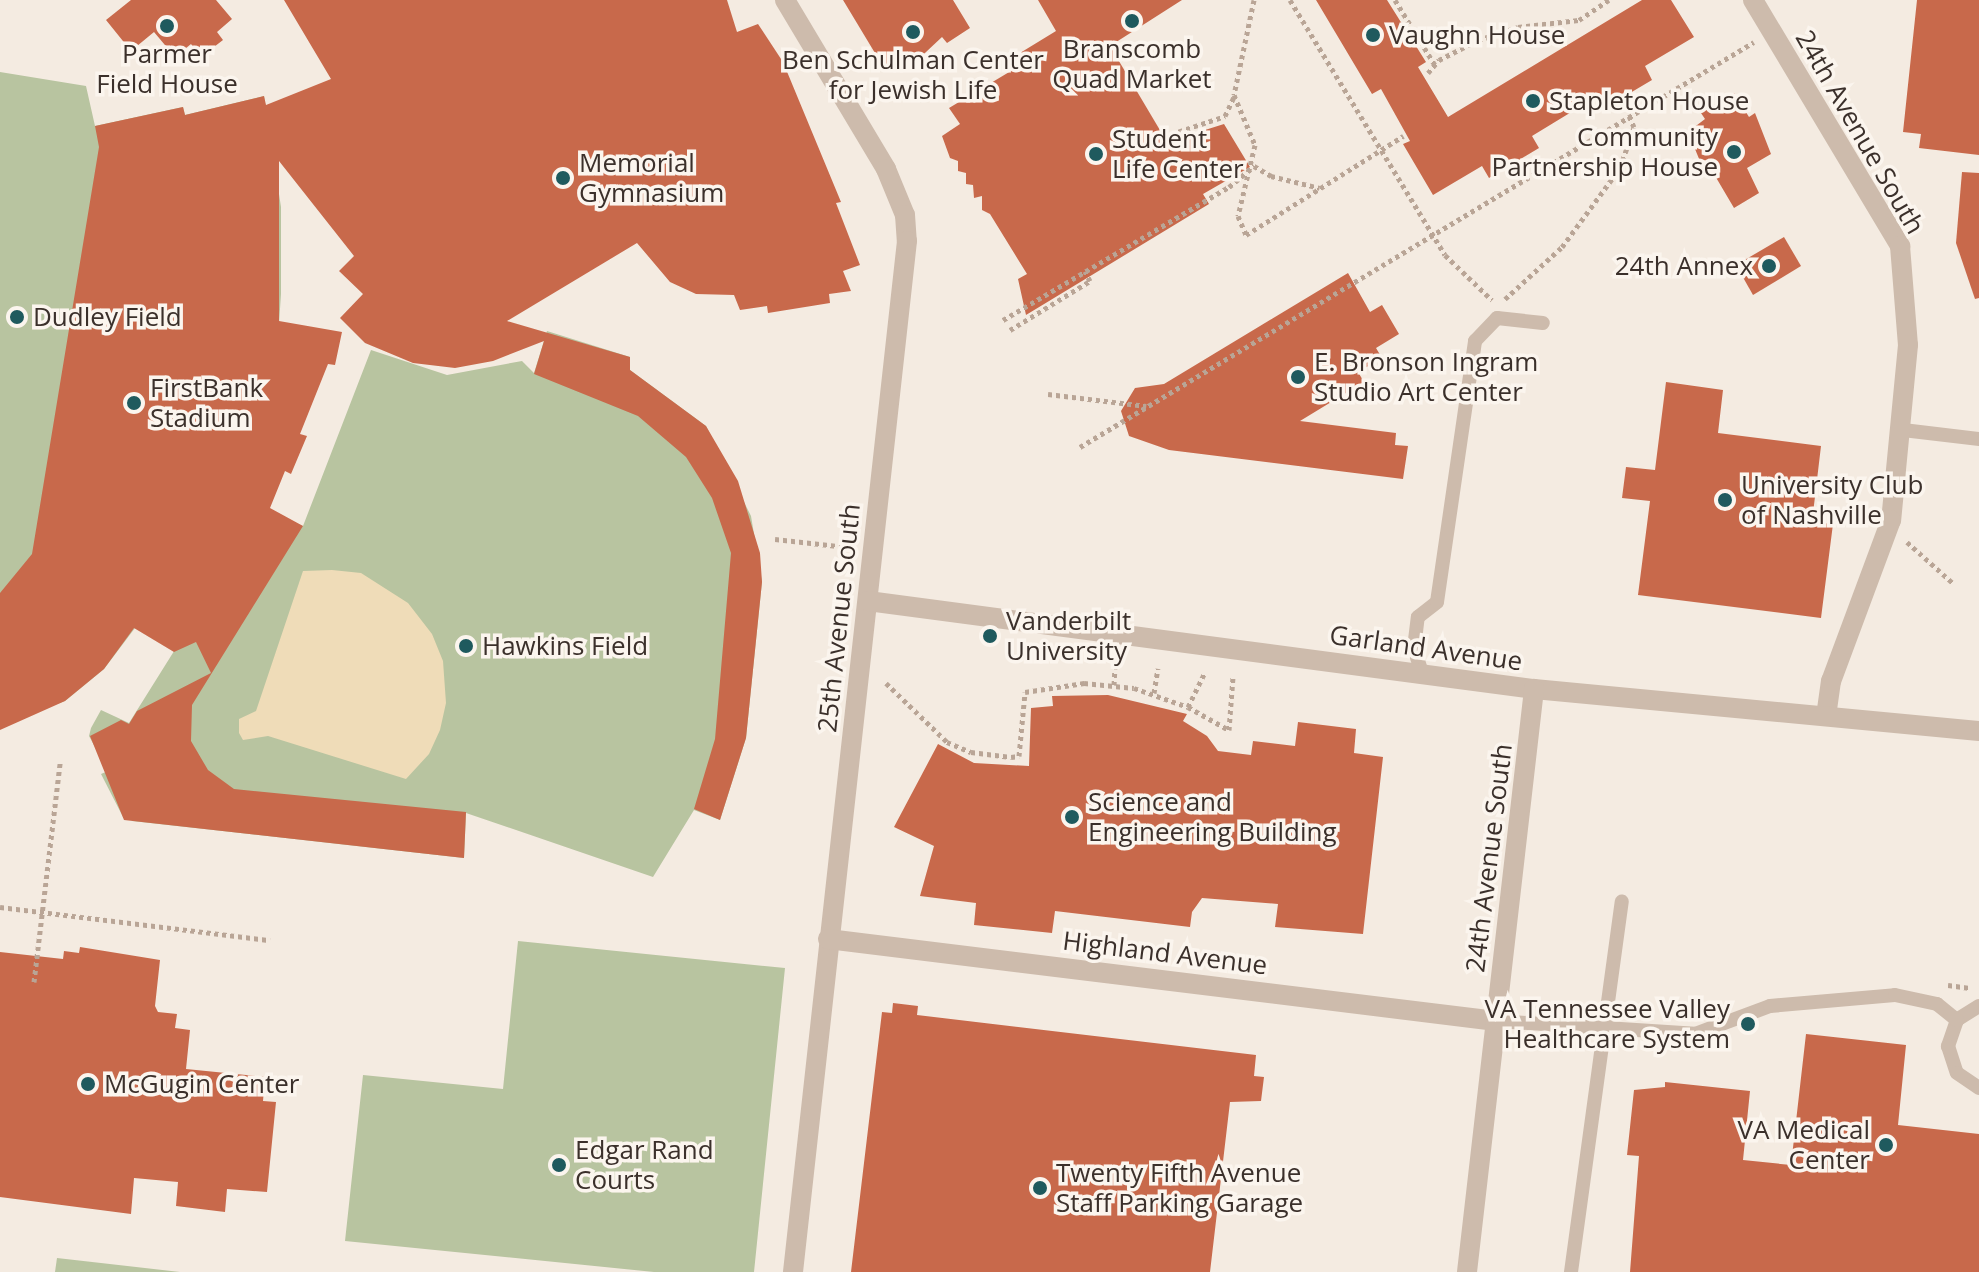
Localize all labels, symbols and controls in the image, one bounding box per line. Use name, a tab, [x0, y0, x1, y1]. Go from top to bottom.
marker: Branscomb Quad Market	[1123, 12, 1141, 30]
marker: Parmer Field House	[158, 17, 176, 35]
place label: Vaughn House	[1389, 19, 1565, 51]
marker: Ben Schulman Center for Jewish Life	[904, 23, 922, 41]
street label: 24th Avenue South	[1789, 25, 1931, 239]
marker: Vaughn House	[1364, 26, 1382, 44]
place label: Branscomb Quad Market	[1052, 33, 1212, 94]
place label: Parmer Field House	[96, 38, 238, 100]
place label: Ben Schulman Center for Jewish Life	[782, 44, 1044, 106]
place label: Stapleton House	[1549, 85, 1749, 117]
marker: Stapleton House	[1524, 92, 1542, 110]
place label: Community Partnership House	[1492, 121, 1718, 182]
place label: Student Life Center	[1112, 123, 1244, 184]
marker: Community Partnership House	[1725, 143, 1743, 161]
marker: Student Life Center	[1087, 145, 1105, 163]
place label: Memorial Gymnasium	[579, 147, 724, 208]
marker: Memorial Gymnasium	[554, 169, 572, 187]
place label: 24th Annex	[1615, 250, 1753, 282]
marker: 24th Annex	[1760, 257, 1778, 275]
place label: Dudley Field	[33, 301, 182, 333]
marker: Dudley Field	[8, 308, 26, 326]
place label: E. Bronson Ingram Studio Art Center	[1314, 346, 1538, 408]
marker: E. Bronson Ingram Studio Art Center	[1289, 368, 1307, 386]
place label: FirstBank Stadium	[150, 372, 263, 434]
marker: FirstBank Stadium	[125, 394, 143, 412]
place label: University Club of Nashville	[1741, 469, 1923, 530]
marker: University Club of Nashville	[1716, 491, 1734, 509]
street label: 25th Avenue South	[811, 502, 867, 734]
place label: Vanderbilt University	[1006, 605, 1131, 666]
street label: Garland Avenue	[1328, 619, 1524, 677]
marker: Vanderbilt University	[981, 627, 999, 645]
place label: Hawkins Field	[482, 630, 648, 662]
marker: Hawkins Field	[457, 637, 475, 655]
street label: 24th Avenue South	[1459, 742, 1519, 974]
place label: Science and Engineering Building	[1088, 786, 1337, 848]
marker: Science and Engineering Building	[1063, 808, 1081, 826]
street label: Highland Avenue	[1061, 925, 1269, 981]
place label: VA Tennessee Valley Healthcare System	[1484, 993, 1730, 1054]
marker: VA Tennessee Valley Healthcare System	[1737, 1013, 1759, 1035]
place label: McGugin Center	[104, 1068, 299, 1100]
marker: McGugin Center	[79, 1075, 97, 1093]
place label: VA Medical Center	[1737, 1114, 1870, 1176]
place label: Edgar Rand Courts	[575, 1134, 714, 1196]
marker: VA Medical Center	[1877, 1136, 1895, 1154]
marker: Edgar Rand Courts	[550, 1156, 568, 1174]
place label: Twenty Fifth Avenue Staff Parking Garage	[1056, 1157, 1303, 1218]
marker: Twenty Fifth Avenue Staff Parking Garage	[1031, 1179, 1049, 1197]

